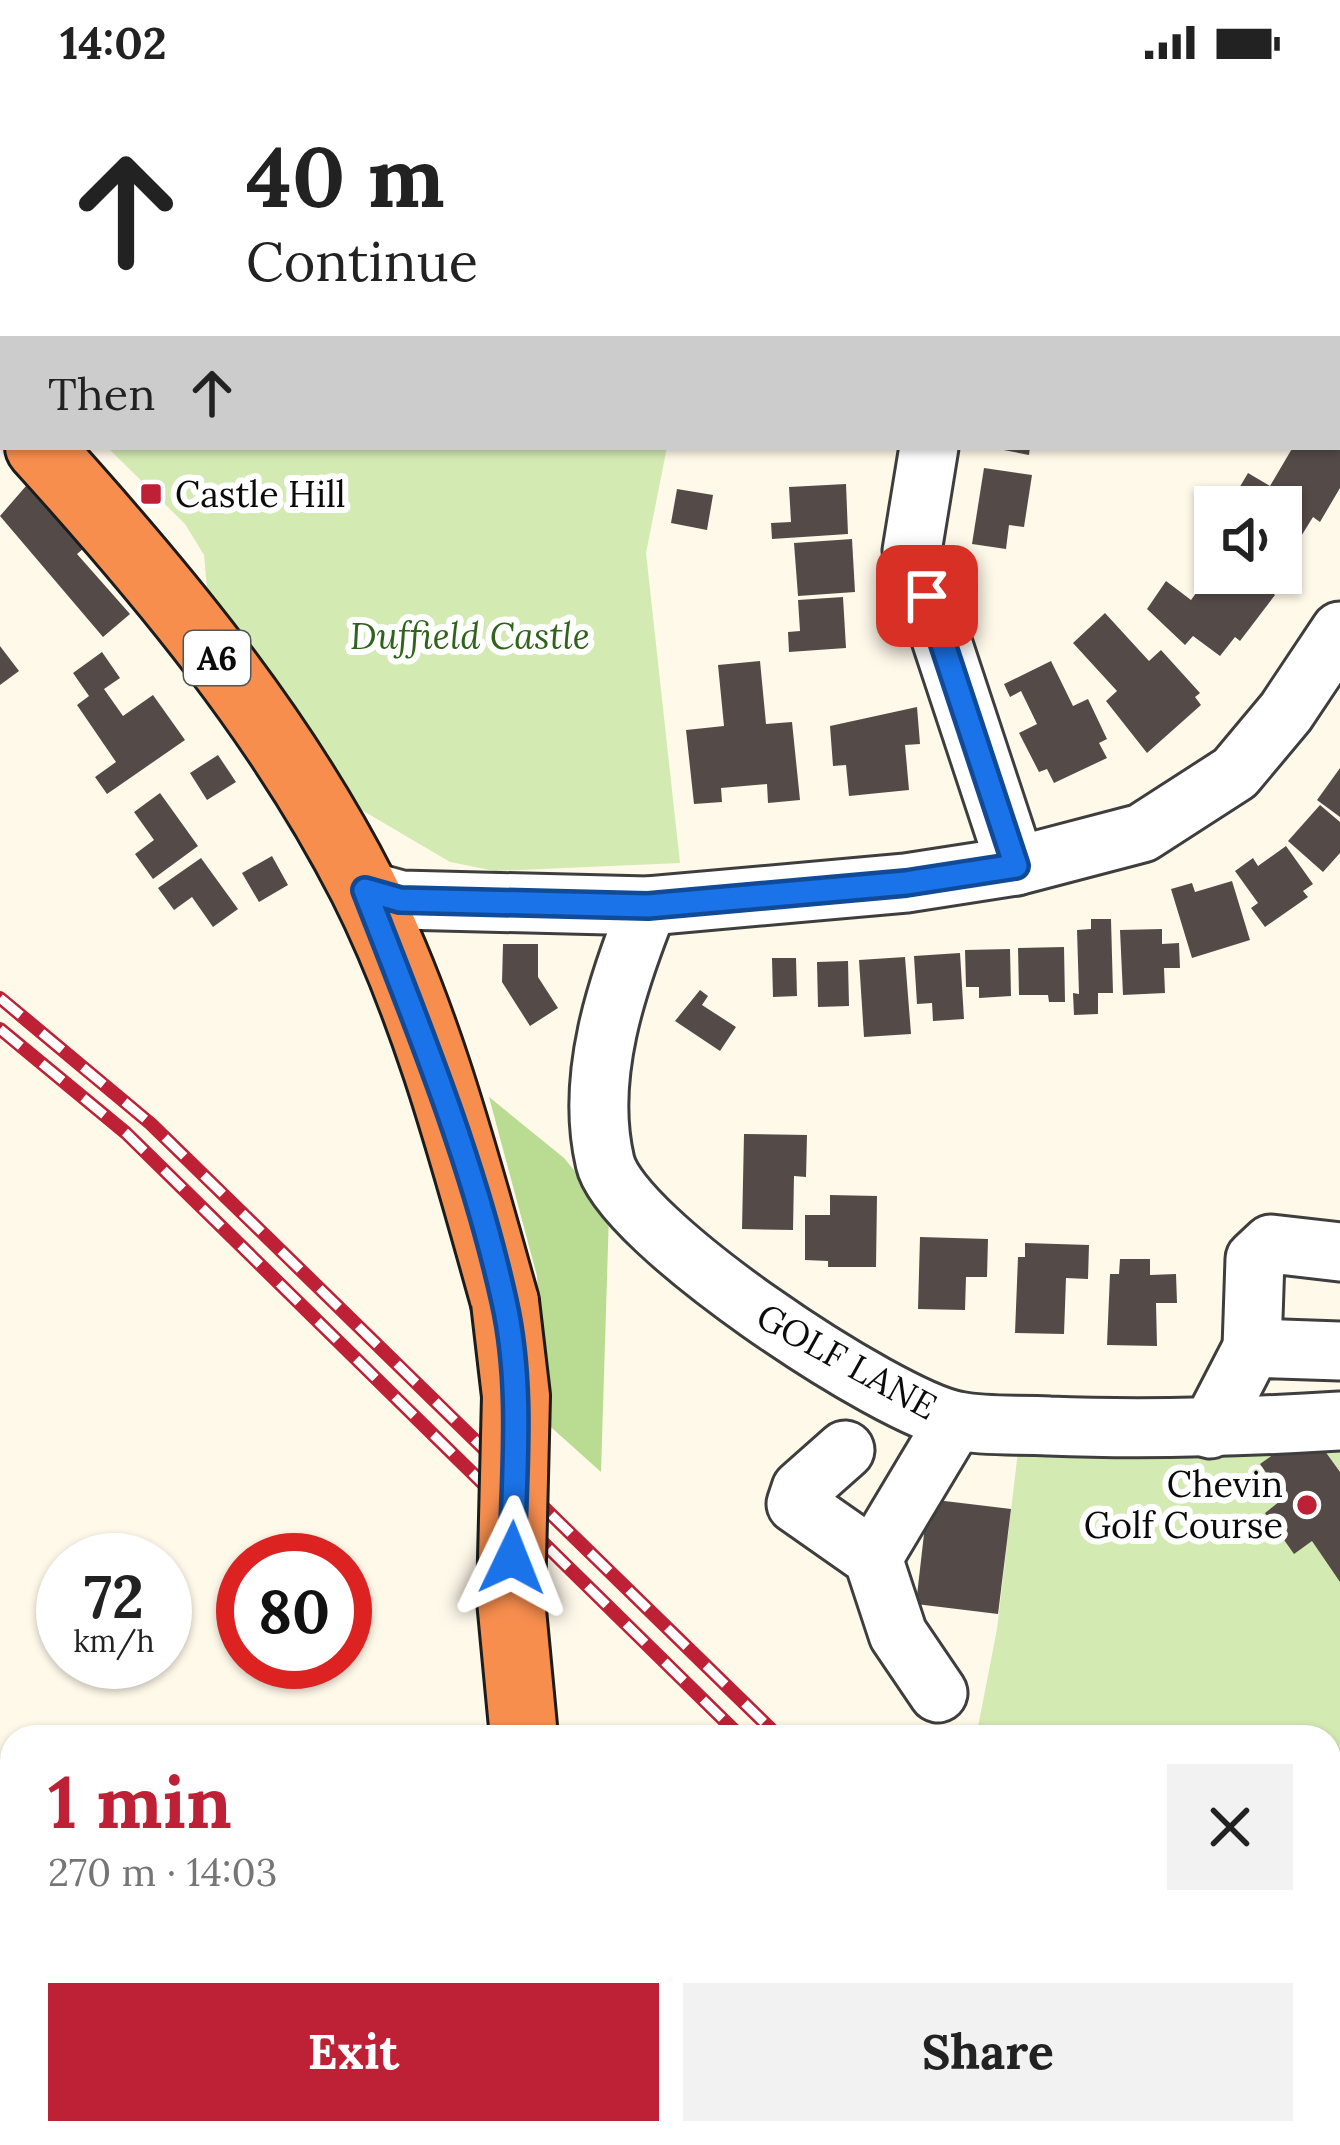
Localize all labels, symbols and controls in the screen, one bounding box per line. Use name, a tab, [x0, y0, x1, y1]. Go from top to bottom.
text: 14:02	[60, 14, 167, 71]
text: 40 m	[246, 122, 445, 230]
icon: ahead	[48, 132, 204, 288]
text: Continue	[246, 227, 478, 296]
icon: ahead	[179, 360, 245, 426]
text: Then	[48, 365, 155, 422]
place label: Castle Hill	[175, 471, 346, 517]
marker: Castle Hill	[138, 481, 164, 507]
map controls	[1194, 486, 1302, 594]
button: sound	[1194, 486, 1302, 594]
pin	[876, 545, 978, 647]
icon: arrive	[894, 563, 960, 629]
park label: Duffield Castle	[350, 613, 590, 659]
road number: A6	[184, 631, 250, 685]
street label: GOLF LANE	[749, 1293, 945, 1429]
place label: Chevin Golf Course	[1084, 1461, 1283, 1548]
marker: Chevin Golf Course	[1294, 1492, 1320, 1518]
position arrow	[449, 1495, 575, 1621]
speed limit sign: 80	[216, 1533, 372, 1689]
text: 72	[84, 1558, 144, 1634]
text: km/h	[73, 1622, 155, 1660]
text: 1 min	[48, 1756, 232, 1848]
button: close	[1167, 1764, 1293, 1890]
text: 270 m · 14:03	[48, 1847, 278, 1897]
button: Exit	[48, 1983, 659, 2121]
button: Share	[683, 1983, 1293, 2121]

